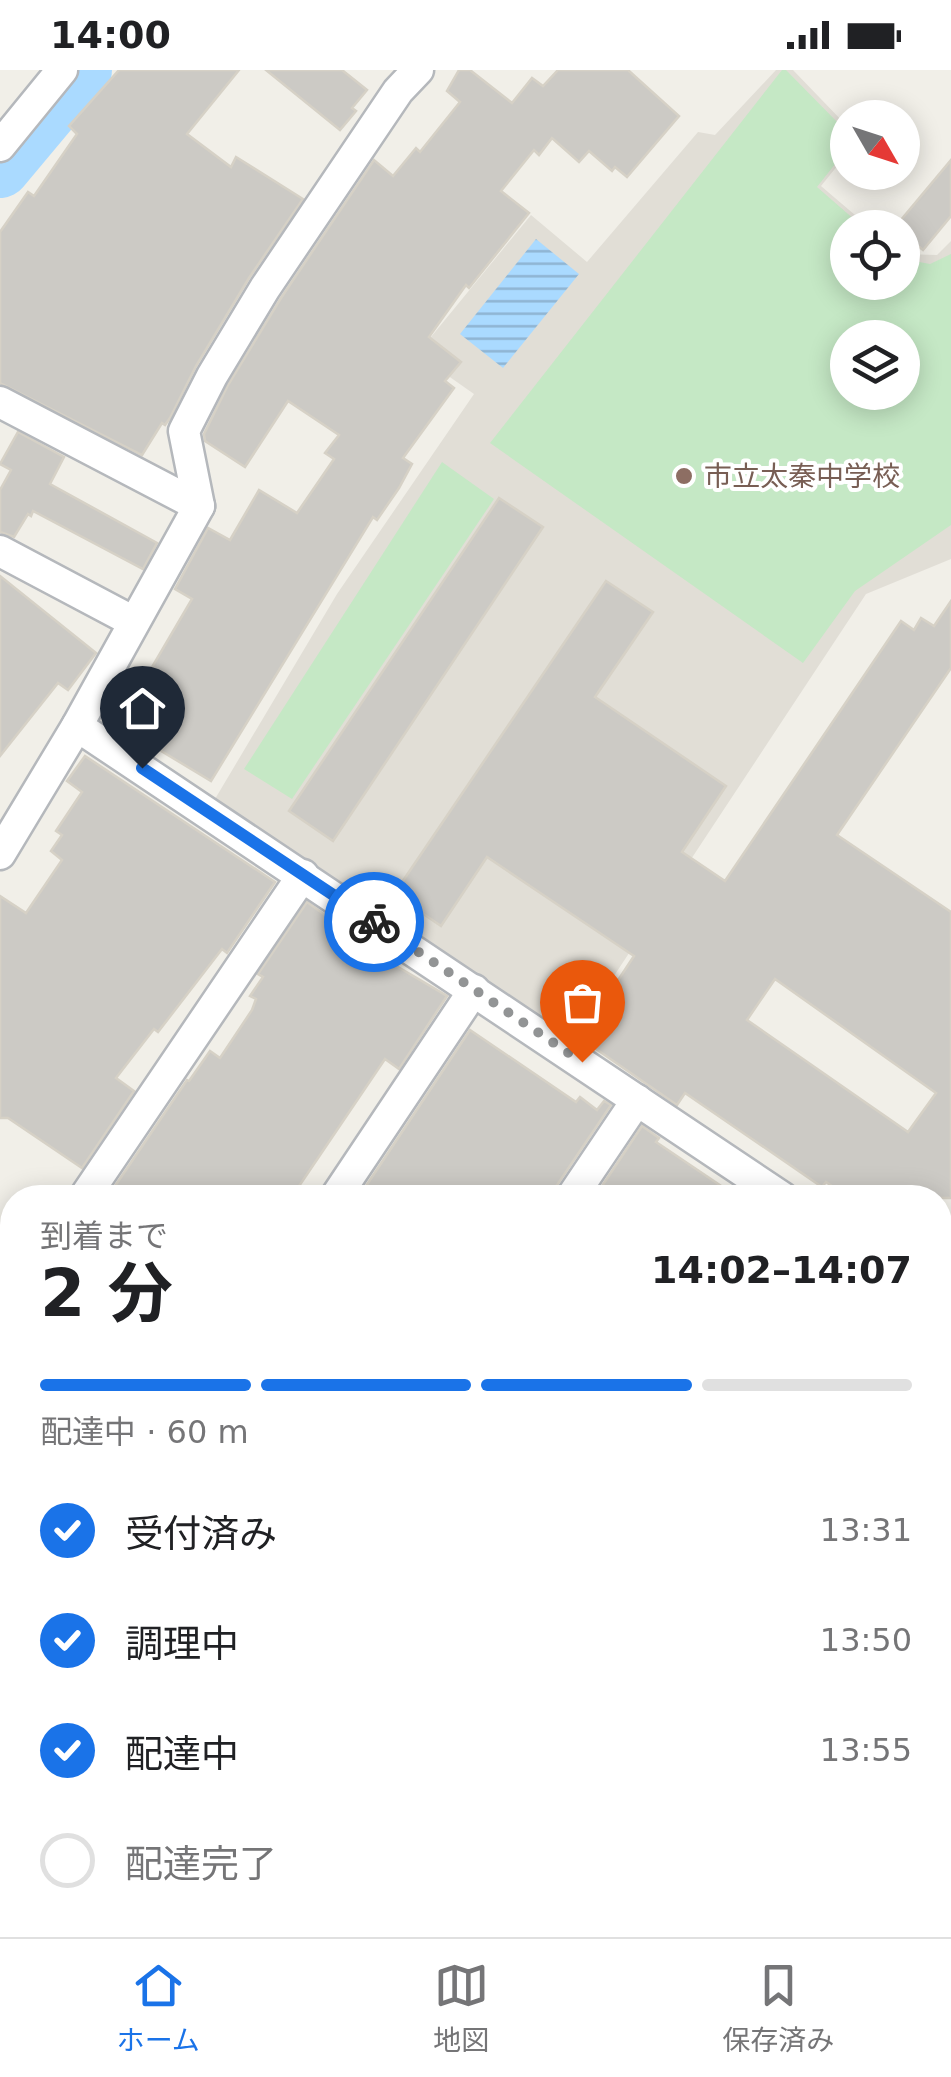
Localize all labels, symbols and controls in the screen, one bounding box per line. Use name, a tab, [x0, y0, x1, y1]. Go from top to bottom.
text: 14:00	[50, 13, 171, 57]
north arrow	[830, 100, 920, 190]
map controls	[830, 100, 920, 410]
button: locate	[830, 210, 920, 300]
button: layers	[830, 320, 920, 410]
place label: 市立太秦中学校	[704, 460, 900, 493]
marker: 市立太秦中学校	[673, 465, 695, 487]
pin	[100, 666, 185, 769]
icon: home	[115, 681, 170, 736]
courier	[324, 872, 424, 972]
icon: bike	[347, 895, 402, 950]
pin	[540, 960, 625, 1063]
icon: bag	[555, 975, 610, 1030]
text: 到着まで	[40, 1217, 168, 1255]
text: 14:02–14:07	[651, 1248, 912, 1292]
text: 2 分	[40, 1256, 173, 1331]
text: 配達中 · 60 m	[40, 1413, 249, 1451]
icon: check	[40, 1503, 95, 1558]
text: 13:31	[820, 1511, 912, 1549]
text: 受付済み	[125, 1512, 277, 1556]
icon: check	[40, 1613, 95, 1668]
text: 13:50	[820, 1621, 912, 1659]
text: 調理中	[125, 1622, 239, 1666]
icon: check	[40, 1723, 95, 1778]
text: 13:55	[820, 1731, 912, 1769]
text: 配達中	[125, 1732, 239, 1776]
text: 配達完了	[125, 1842, 277, 1886]
tab: ホーム	[117, 1958, 200, 2058]
tab: 地図	[433, 1958, 489, 2058]
tab: 保存済み	[722, 1958, 834, 2058]

